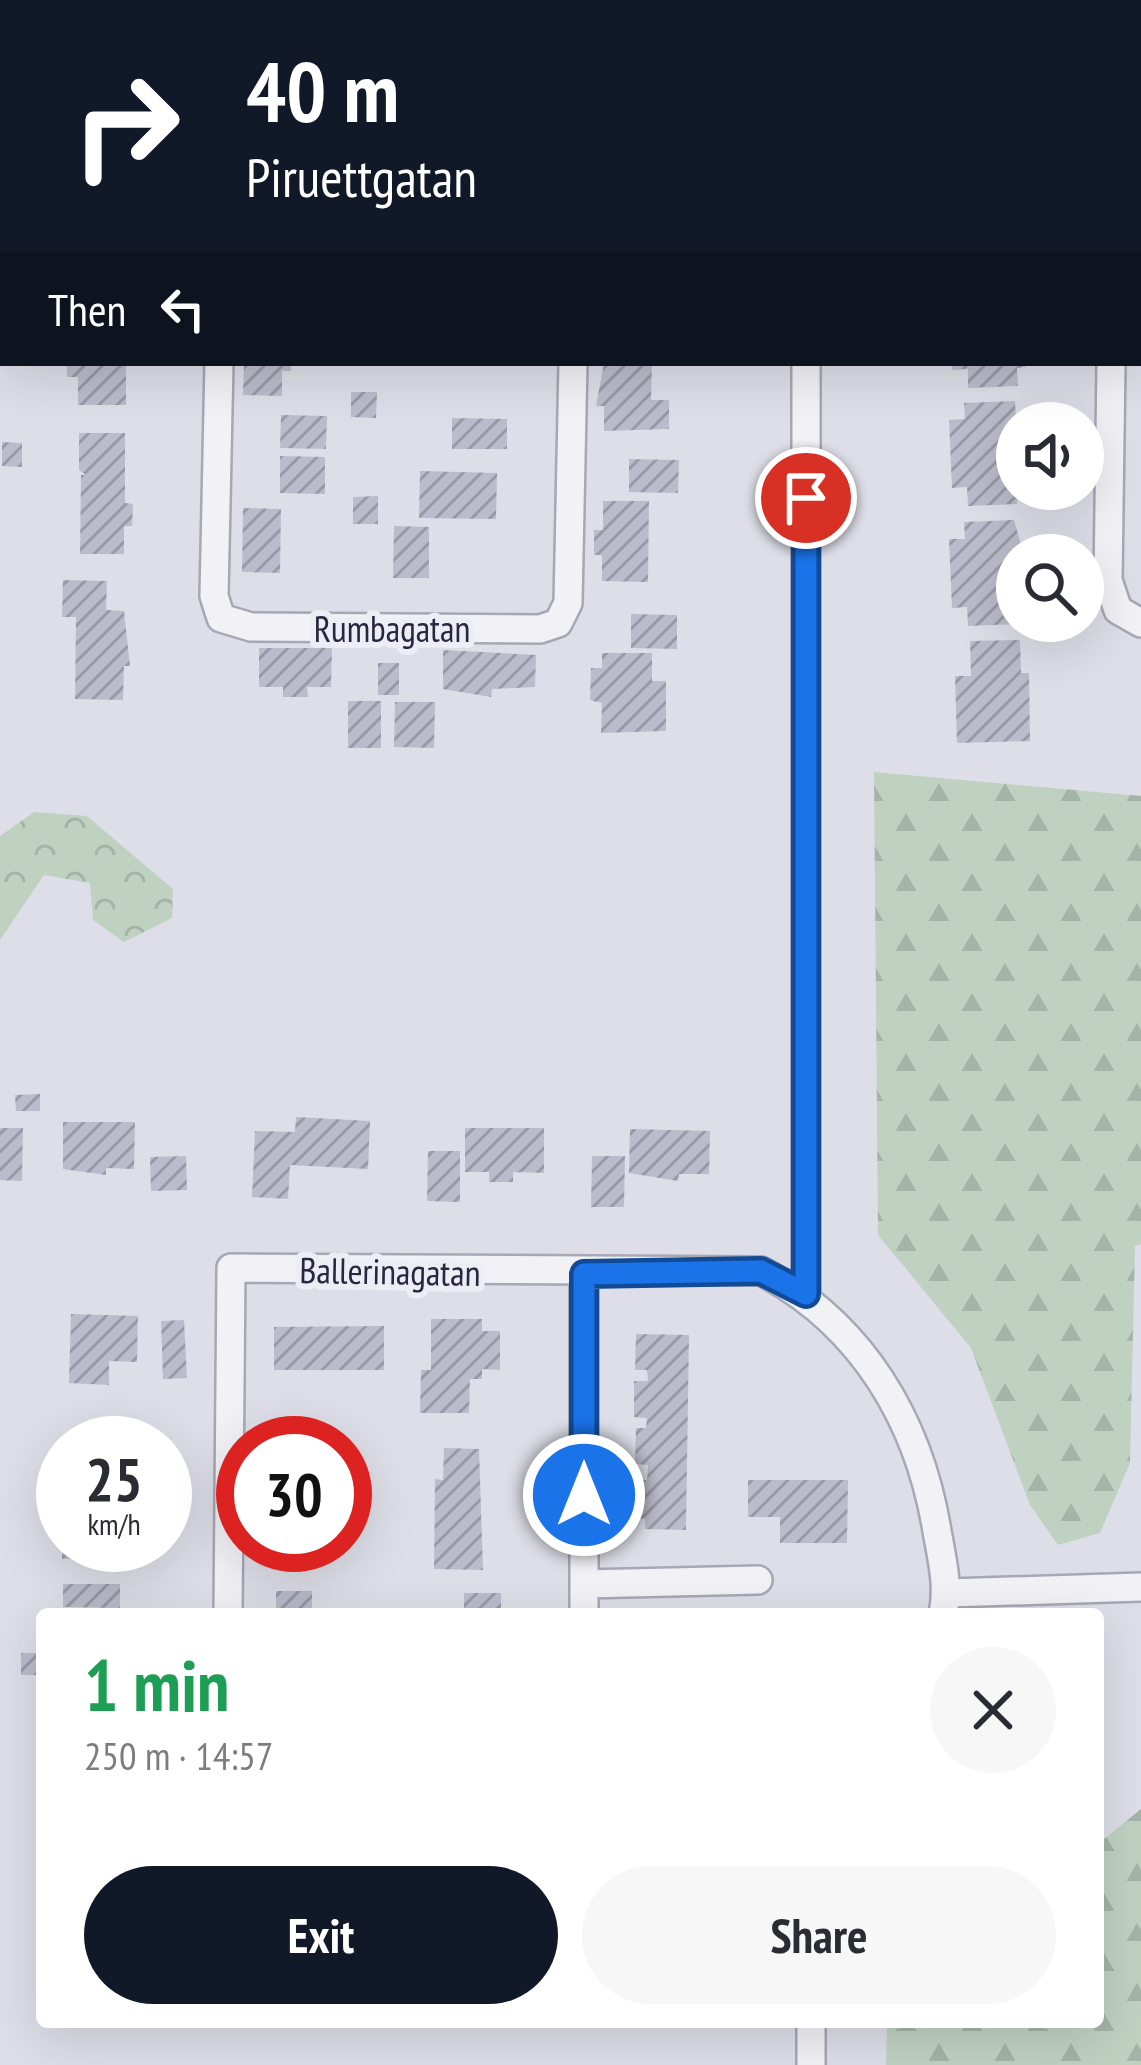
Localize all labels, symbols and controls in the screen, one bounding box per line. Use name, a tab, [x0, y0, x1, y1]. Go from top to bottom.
text: 40 m	[246, 36, 399, 145]
icon: right	[48, 48, 204, 204]
text: Piruettgatan	[246, 142, 477, 212]
icon: left	[150, 276, 216, 342]
text: Then	[48, 280, 126, 338]
map controls	[996, 402, 1104, 642]
button: sound	[996, 402, 1104, 510]
pin	[755, 447, 857, 549]
icon: arrive	[773, 465, 839, 531]
button: search	[996, 534, 1104, 642]
street label: Rumbagatan	[314, 605, 470, 652]
street label: Ballerinagatan	[299, 1246, 481, 1296]
speed limit sign: 30	[216, 1416, 372, 1572]
position arrow	[521, 1432, 647, 1558]
text: 25	[85, 1440, 143, 1518]
text: km/h	[87, 1504, 141, 1543]
text: 1 min	[84, 1638, 229, 1731]
button: close	[930, 1647, 1056, 1773]
text: 250 m · 14:57	[84, 1730, 273, 1781]
button: Exit	[84, 1866, 558, 2004]
button: Share	[582, 1866, 1056, 2004]

